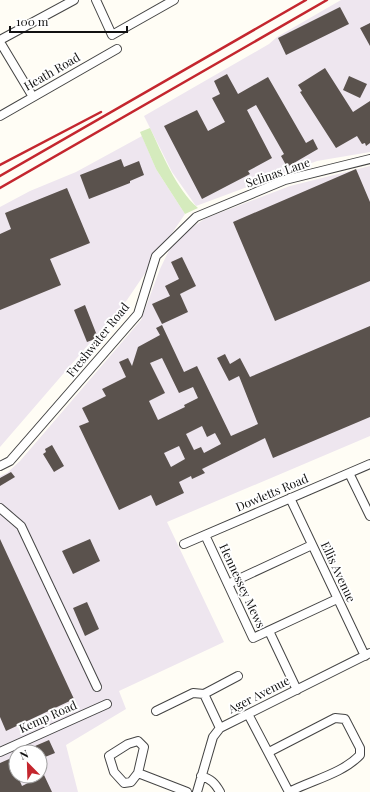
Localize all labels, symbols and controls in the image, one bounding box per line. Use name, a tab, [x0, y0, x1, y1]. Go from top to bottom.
scale bar	[10, 8, 127, 34]
text: 100 m	[16, 13, 49, 29]
street label: Heath Road	[20, 49, 83, 94]
street label: Selinas Lane	[243, 154, 312, 191]
street label: Freshwater Road	[62, 299, 132, 380]
street label: Dowletts Road	[233, 470, 310, 515]
street label: Ellis Avenue	[318, 539, 360, 605]
street label: Hennessey Mews	[216, 541, 269, 630]
street label: Ager Avenue	[224, 672, 292, 717]
street label: Kemp Road	[16, 696, 79, 736]
north arrow	[8, 744, 48, 784]
text: N	[17, 746, 31, 763]

